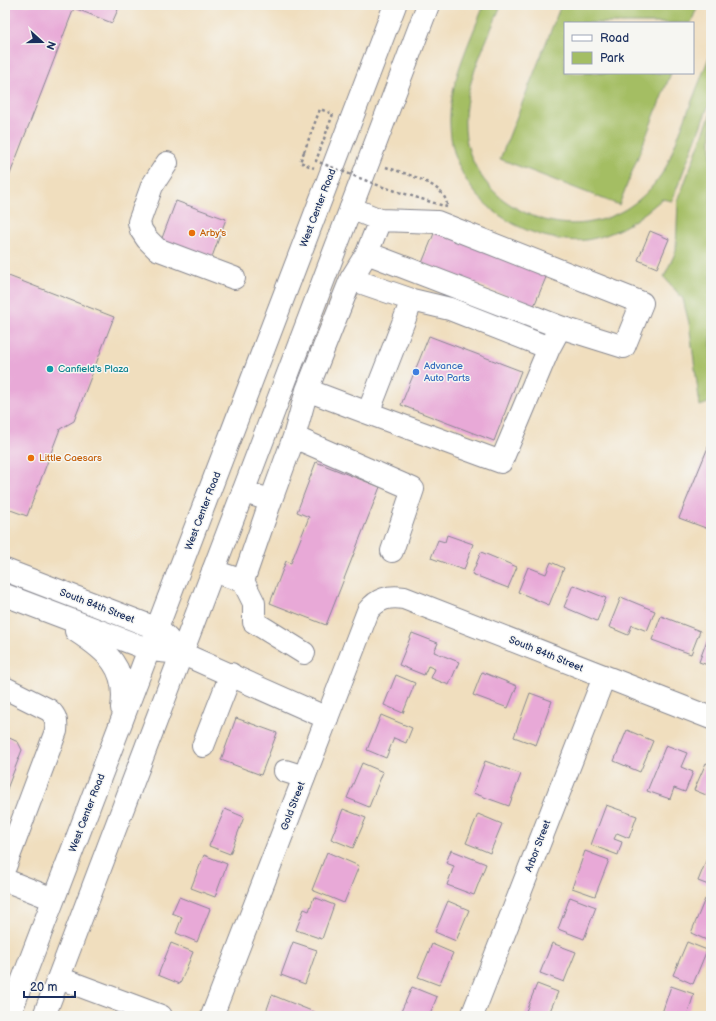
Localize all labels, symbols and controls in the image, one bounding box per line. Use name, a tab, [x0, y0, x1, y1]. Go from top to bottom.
north arrow	[22, 22, 62, 62]
legend	[564, 22, 694, 74]
text: Road	[600, 31, 629, 46]
text: N	[43, 39, 58, 52]
text: Park	[600, 51, 624, 66]
street label: West Center Road	[298, 167, 339, 249]
place label: Arby's	[200, 227, 226, 239]
marker: Arby's	[187, 228, 197, 238]
place label: Advance Auto Parts	[424, 360, 470, 384]
place label: Canfield's Plaza	[58, 363, 129, 375]
marker: Canfield's Plaza	[45, 364, 55, 374]
marker: Advance Auto Parts	[411, 367, 421, 377]
place label: Little Caesars	[39, 452, 102, 464]
marker: Little Caesars	[26, 453, 36, 463]
street label: West Center Road	[183, 470, 224, 552]
street label: South 84th Street	[58, 586, 136, 626]
street label: South 84th Street	[507, 634, 585, 674]
street label: West Center Road	[67, 772, 108, 854]
street label: Gold Street	[278, 780, 308, 832]
street label: Arbor Street	[523, 818, 553, 874]
scale bar	[24, 973, 75, 999]
text: 20 m	[30, 980, 57, 995]

